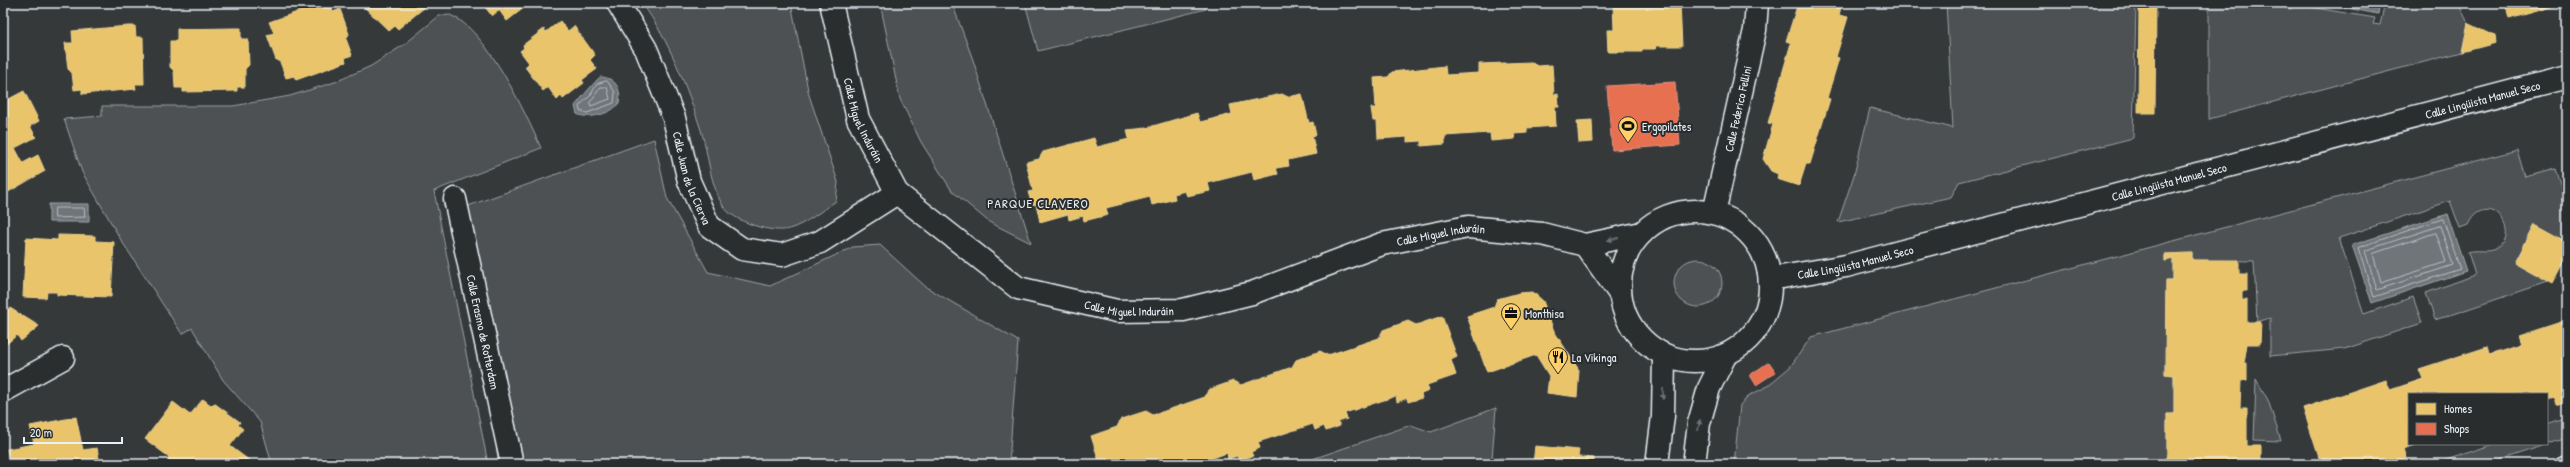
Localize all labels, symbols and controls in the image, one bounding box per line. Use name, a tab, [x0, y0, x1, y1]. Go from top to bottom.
street label: Calle Federico Fellini	[1720, 64, 1755, 153]
street label: Calle Miguel Induráin	[840, 76, 888, 165]
street label: Calle Lingüista Manuel Seco	[2423, 76, 2542, 122]
sports icon: Ergopilates	[1617, 115, 1639, 143]
place label: Ergopilates	[1642, 118, 1692, 135]
street label: Calle Juan de la Cierva	[669, 130, 716, 227]
street label: Calle Lingüista Manuel Seco	[2110, 158, 2229, 205]
district label: PARQUE CLAVERO	[987, 194, 1089, 212]
street label: Calle Miguel Induráin	[1395, 219, 1486, 249]
one-way arrow	[1607, 236, 1619, 242]
street label: Calle Lingüista Manuel Seco	[1796, 240, 1915, 283]
street label: Calle Erasmo de Rotterdam	[463, 273, 504, 391]
street label: Calle Miguel Induráin	[1083, 295, 1174, 319]
office icon: Monthisa	[1500, 302, 1522, 330]
place label: Monthisa	[1525, 305, 1564, 322]
restaurant icon: La Vikinga	[1547, 346, 1569, 374]
place label: La Vikinga	[1572, 349, 1617, 366]
one-way arrow	[1660, 388, 1667, 400]
legend	[2408, 393, 2548, 445]
text: Homes	[2444, 400, 2472, 417]
scale bar	[24, 419, 122, 445]
one-way arrow	[1697, 419, 1703, 432]
text: Shops	[2444, 420, 2470, 437]
text: 20 m	[30, 424, 52, 441]

